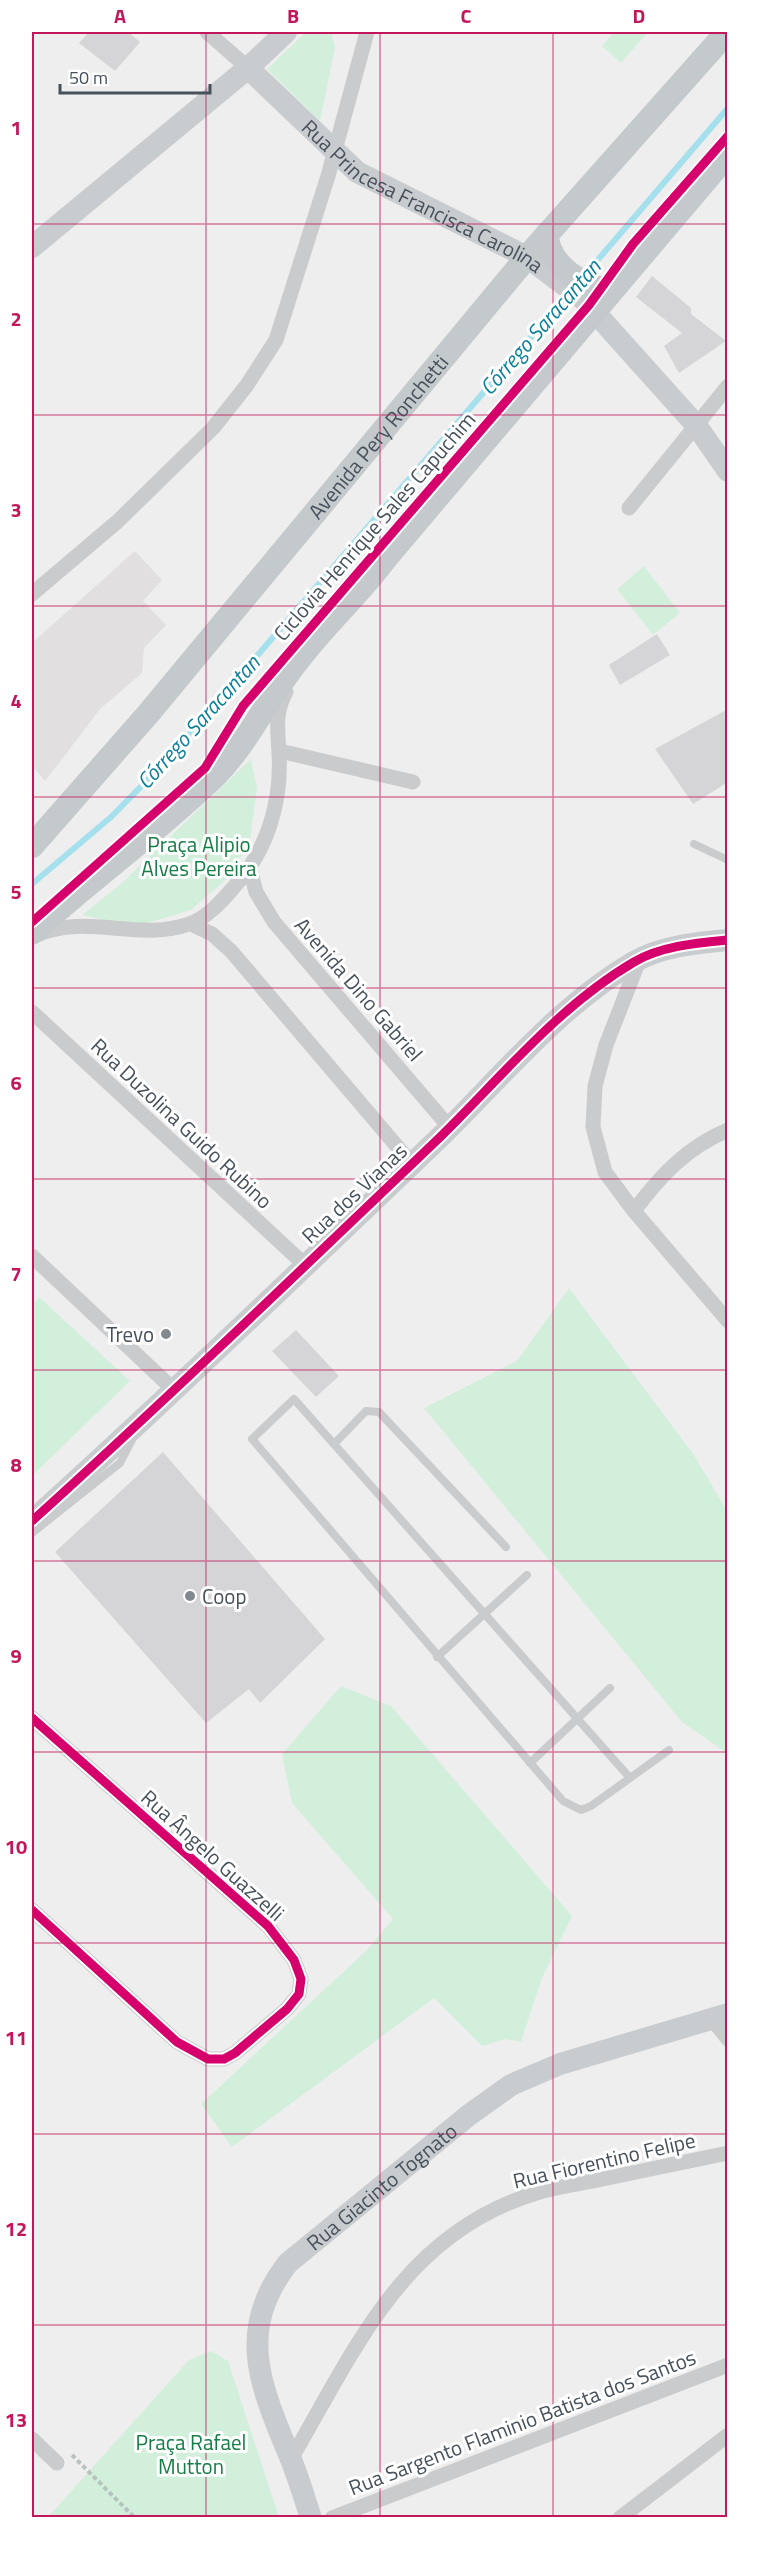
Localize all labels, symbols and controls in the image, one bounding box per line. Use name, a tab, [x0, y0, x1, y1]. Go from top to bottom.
text: A	[114, 0, 126, 31]
text: B	[287, 0, 299, 31]
text: C	[461, 0, 472, 31]
text: D	[633, 0, 645, 31]
scale bar	[60, 57, 210, 95]
text: 50 m	[69, 64, 108, 91]
text: 1	[10, 112, 22, 143]
street label: Rua Princesa Francisca Carolina	[295, 112, 551, 281]
water label: Córrego Saracantan	[471, 251, 610, 403]
text: 2	[10, 303, 22, 334]
street label: Avenida Pery Ronchetti	[300, 347, 456, 526]
street label: Ciclovia Henrique Sales Capuchim	[265, 404, 483, 648]
text: 3	[10, 494, 22, 525]
water label: Córrego Saracantan	[128, 646, 268, 797]
text: 4	[10, 685, 22, 716]
park label: Praça Alipio Alves Pereira	[141, 828, 257, 884]
text: 5	[10, 876, 22, 907]
street label: Avenida Dino Gabriel	[287, 910, 431, 1068]
street label: Rua Duzolina Guido Rubino	[84, 1030, 280, 1216]
text: 6	[10, 1067, 22, 1098]
street label: Rua dos Vianas	[294, 1135, 414, 1251]
text: 7	[10, 1258, 22, 1289]
place label: Trevo	[106, 1318, 154, 1350]
marker: Trevo	[159, 1327, 173, 1341]
text: 8	[10, 1449, 22, 1480]
place label: Coop	[202, 1580, 246, 1612]
marker: Coop	[183, 1589, 197, 1603]
text: 9	[10, 1640, 22, 1671]
street label: Rua Ângelo Guazzelli	[134, 1782, 292, 1928]
text: 10	[5, 1831, 27, 1862]
text: 11	[5, 2022, 27, 2053]
street label: Rua Giacinto Tognato	[299, 2115, 464, 2258]
street label: Rua Fiorentino Felipe	[510, 2123, 698, 2197]
text: 12	[5, 2213, 27, 2244]
street label: Rua Sargento Flaminio Batista dos Santos	[344, 2341, 700, 2503]
text: 13	[5, 2404, 27, 2435]
park label: Praça Rafael Mutton	[136, 2426, 246, 2482]

